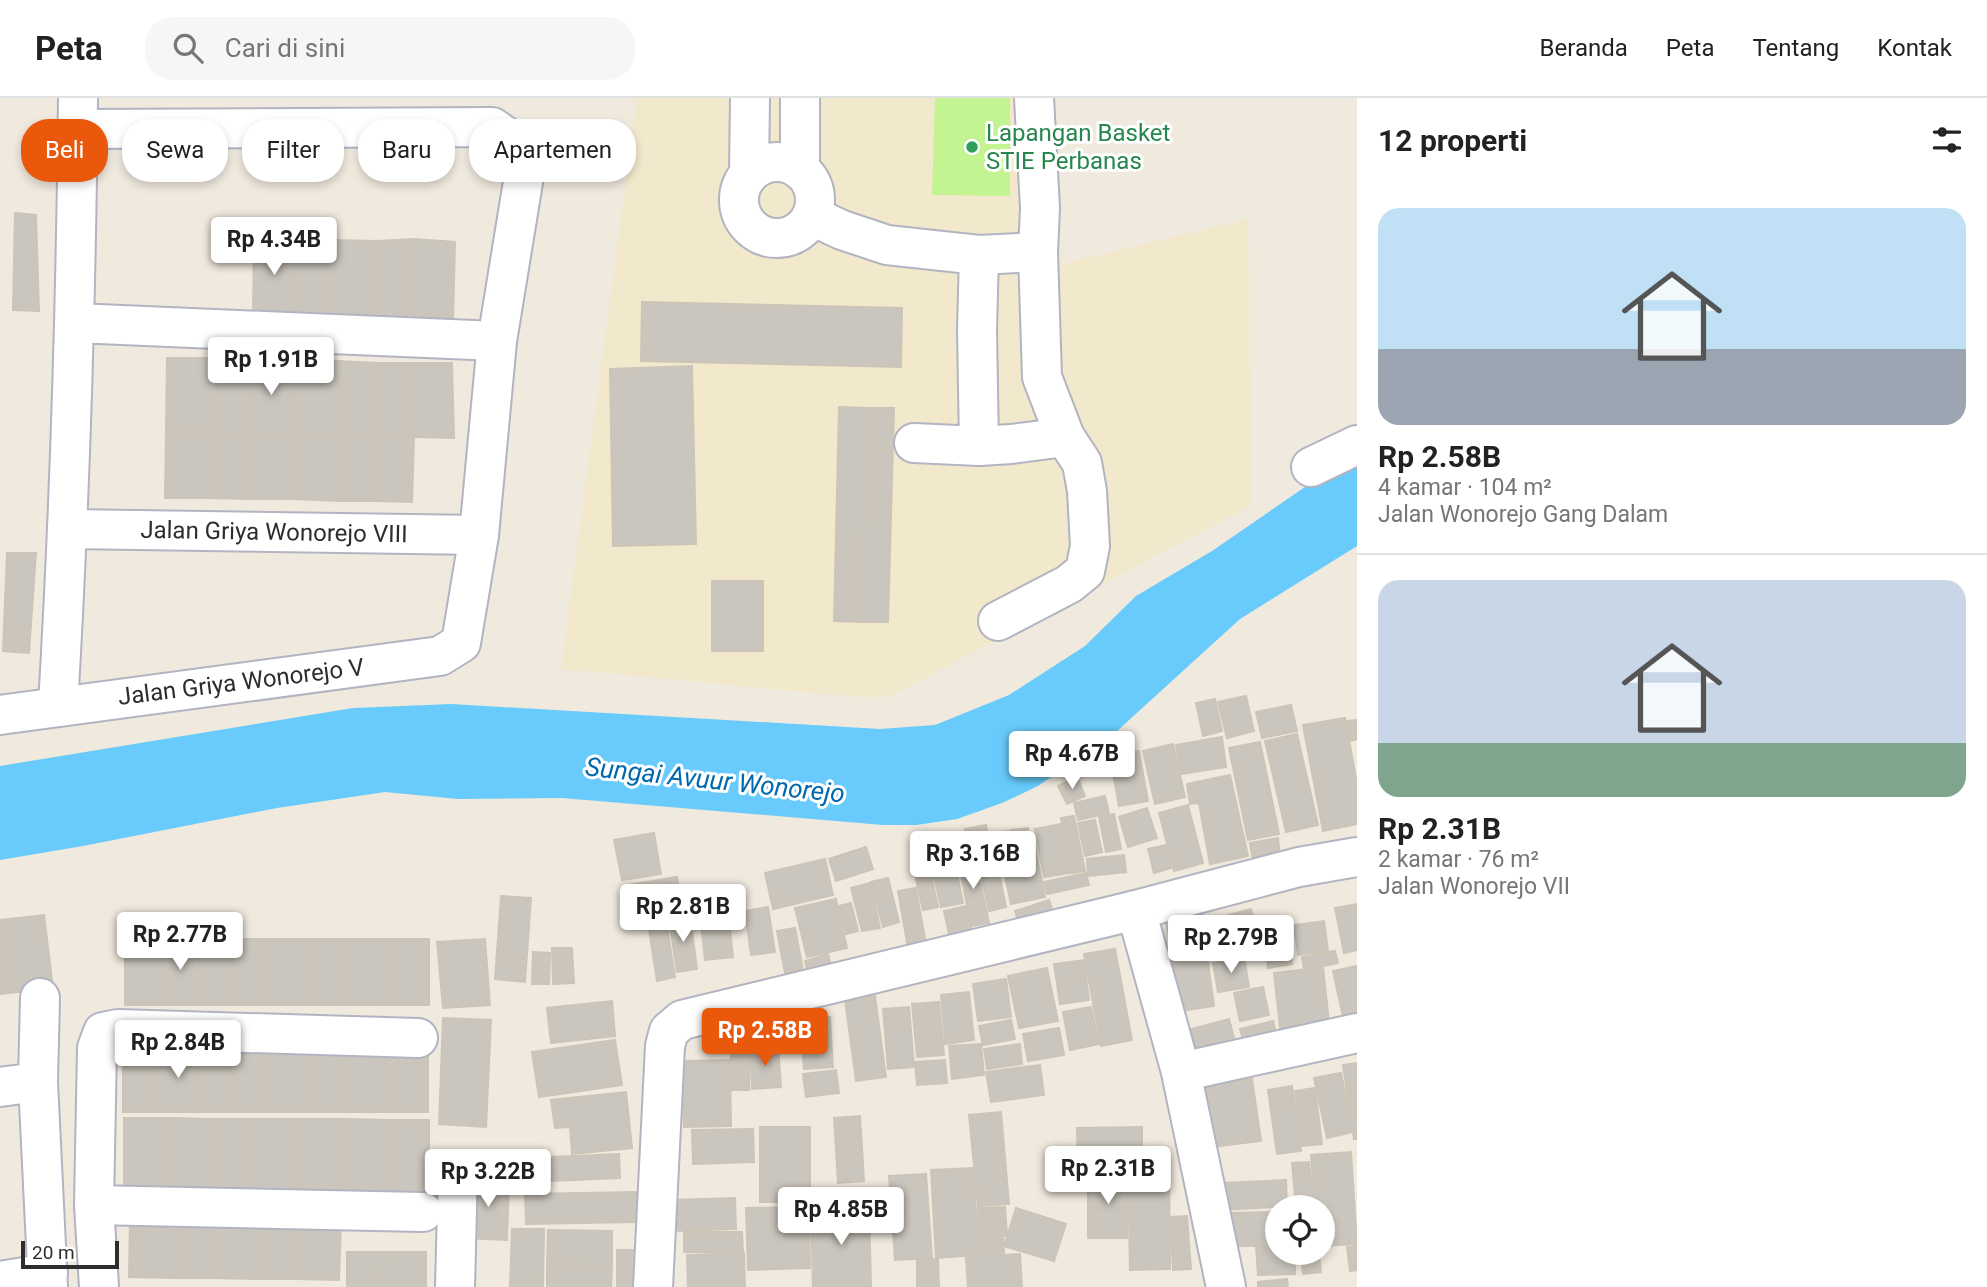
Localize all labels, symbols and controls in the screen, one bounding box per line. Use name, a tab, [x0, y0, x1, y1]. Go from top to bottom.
search box	[145, 17, 635, 80]
text: Peta	[35, 29, 103, 68]
icon: search	[169, 29, 207, 67]
text: Cari di sini	[225, 33, 345, 63]
text: Beranda	[1540, 34, 1628, 62]
text: Peta	[1666, 34, 1714, 62]
text: Tentang	[1752, 34, 1839, 62]
text: Kontak	[1877, 34, 1952, 62]
chip: Beli	[21, 119, 108, 182]
chip: Sewa	[122, 119, 228, 182]
chip: Filter	[242, 119, 344, 182]
chip: Baru	[358, 119, 455, 182]
chip: Apartemen	[469, 119, 636, 182]
place label: Lapangan Basket STIE Perbanas	[986, 119, 1171, 175]
icon: filters	[1928, 121, 1966, 159]
text: 12 properti	[1378, 123, 1527, 158]
marker: Lapangan Basket STIE Perbanas	[964, 139, 980, 155]
pin: Rp 4.34B	[202, 218, 346, 277]
text: Rp 4.34B	[227, 226, 321, 253]
icon: home	[1609, 253, 1735, 379]
pin: Rp 1.91B	[199, 338, 343, 397]
text: Rp 1.91B	[224, 346, 318, 373]
text: Rp 2.58B	[1378, 439, 1501, 474]
text: 4 kamar · 104 m²	[1378, 474, 1552, 501]
text: Jalan Wonorejo Gang Dalam	[1378, 501, 1668, 528]
street label: Jalan Griya Wonorejo VIII	[140, 516, 408, 548]
icon: home	[1609, 625, 1735, 751]
street label: Jalan Griya Wonorejo V	[116, 653, 366, 711]
pin: Rp 4.67B	[1000, 732, 1144, 791]
text: Rp 4.67B	[1025, 740, 1119, 767]
water label: Sungai Avuur Wonorejo	[584, 751, 846, 809]
text: Rp 2.31B	[1378, 811, 1501, 846]
pin: Rp 3.16B	[901, 832, 1045, 891]
text: Rp 3.16B	[926, 840, 1020, 867]
text: 2 kamar · 76 m²	[1378, 846, 1539, 873]
text: Jalan Wonorejo VII	[1378, 873, 1570, 900]
pin: Rp 2.81B	[611, 884, 755, 944]
text: Rp 2.81B	[636, 893, 730, 920]
pin: Rp 2.77B	[108, 912, 252, 972]
pin: Rp 2.79B	[1159, 916, 1303, 975]
text: Rp 2.77B	[133, 921, 227, 948]
text: Rp 2.79B	[1184, 924, 1278, 951]
pin: Rp 2.58B	[693, 1009, 837, 1068]
text: Rp 2.58B	[718, 1017, 812, 1044]
pin: Rp 2.84B	[106, 1020, 250, 1080]
text: Rp 2.84B	[131, 1029, 225, 1056]
pin: Rp 2.31B	[1036, 1146, 1180, 1206]
pin: Rp 3.22B	[416, 1150, 560, 1209]
text: Rp 2.31B	[1061, 1155, 1155, 1182]
text: Rp 3.22B	[441, 1158, 535, 1185]
pin: Rp 4.85B	[769, 1188, 913, 1247]
map controls	[1265, 1195, 1335, 1265]
button: locate	[1265, 1195, 1335, 1265]
text: Rp 4.85B	[794, 1196, 888, 1223]
scale bar	[21, 1238, 119, 1270]
text: 20 m	[32, 1241, 75, 1264]

